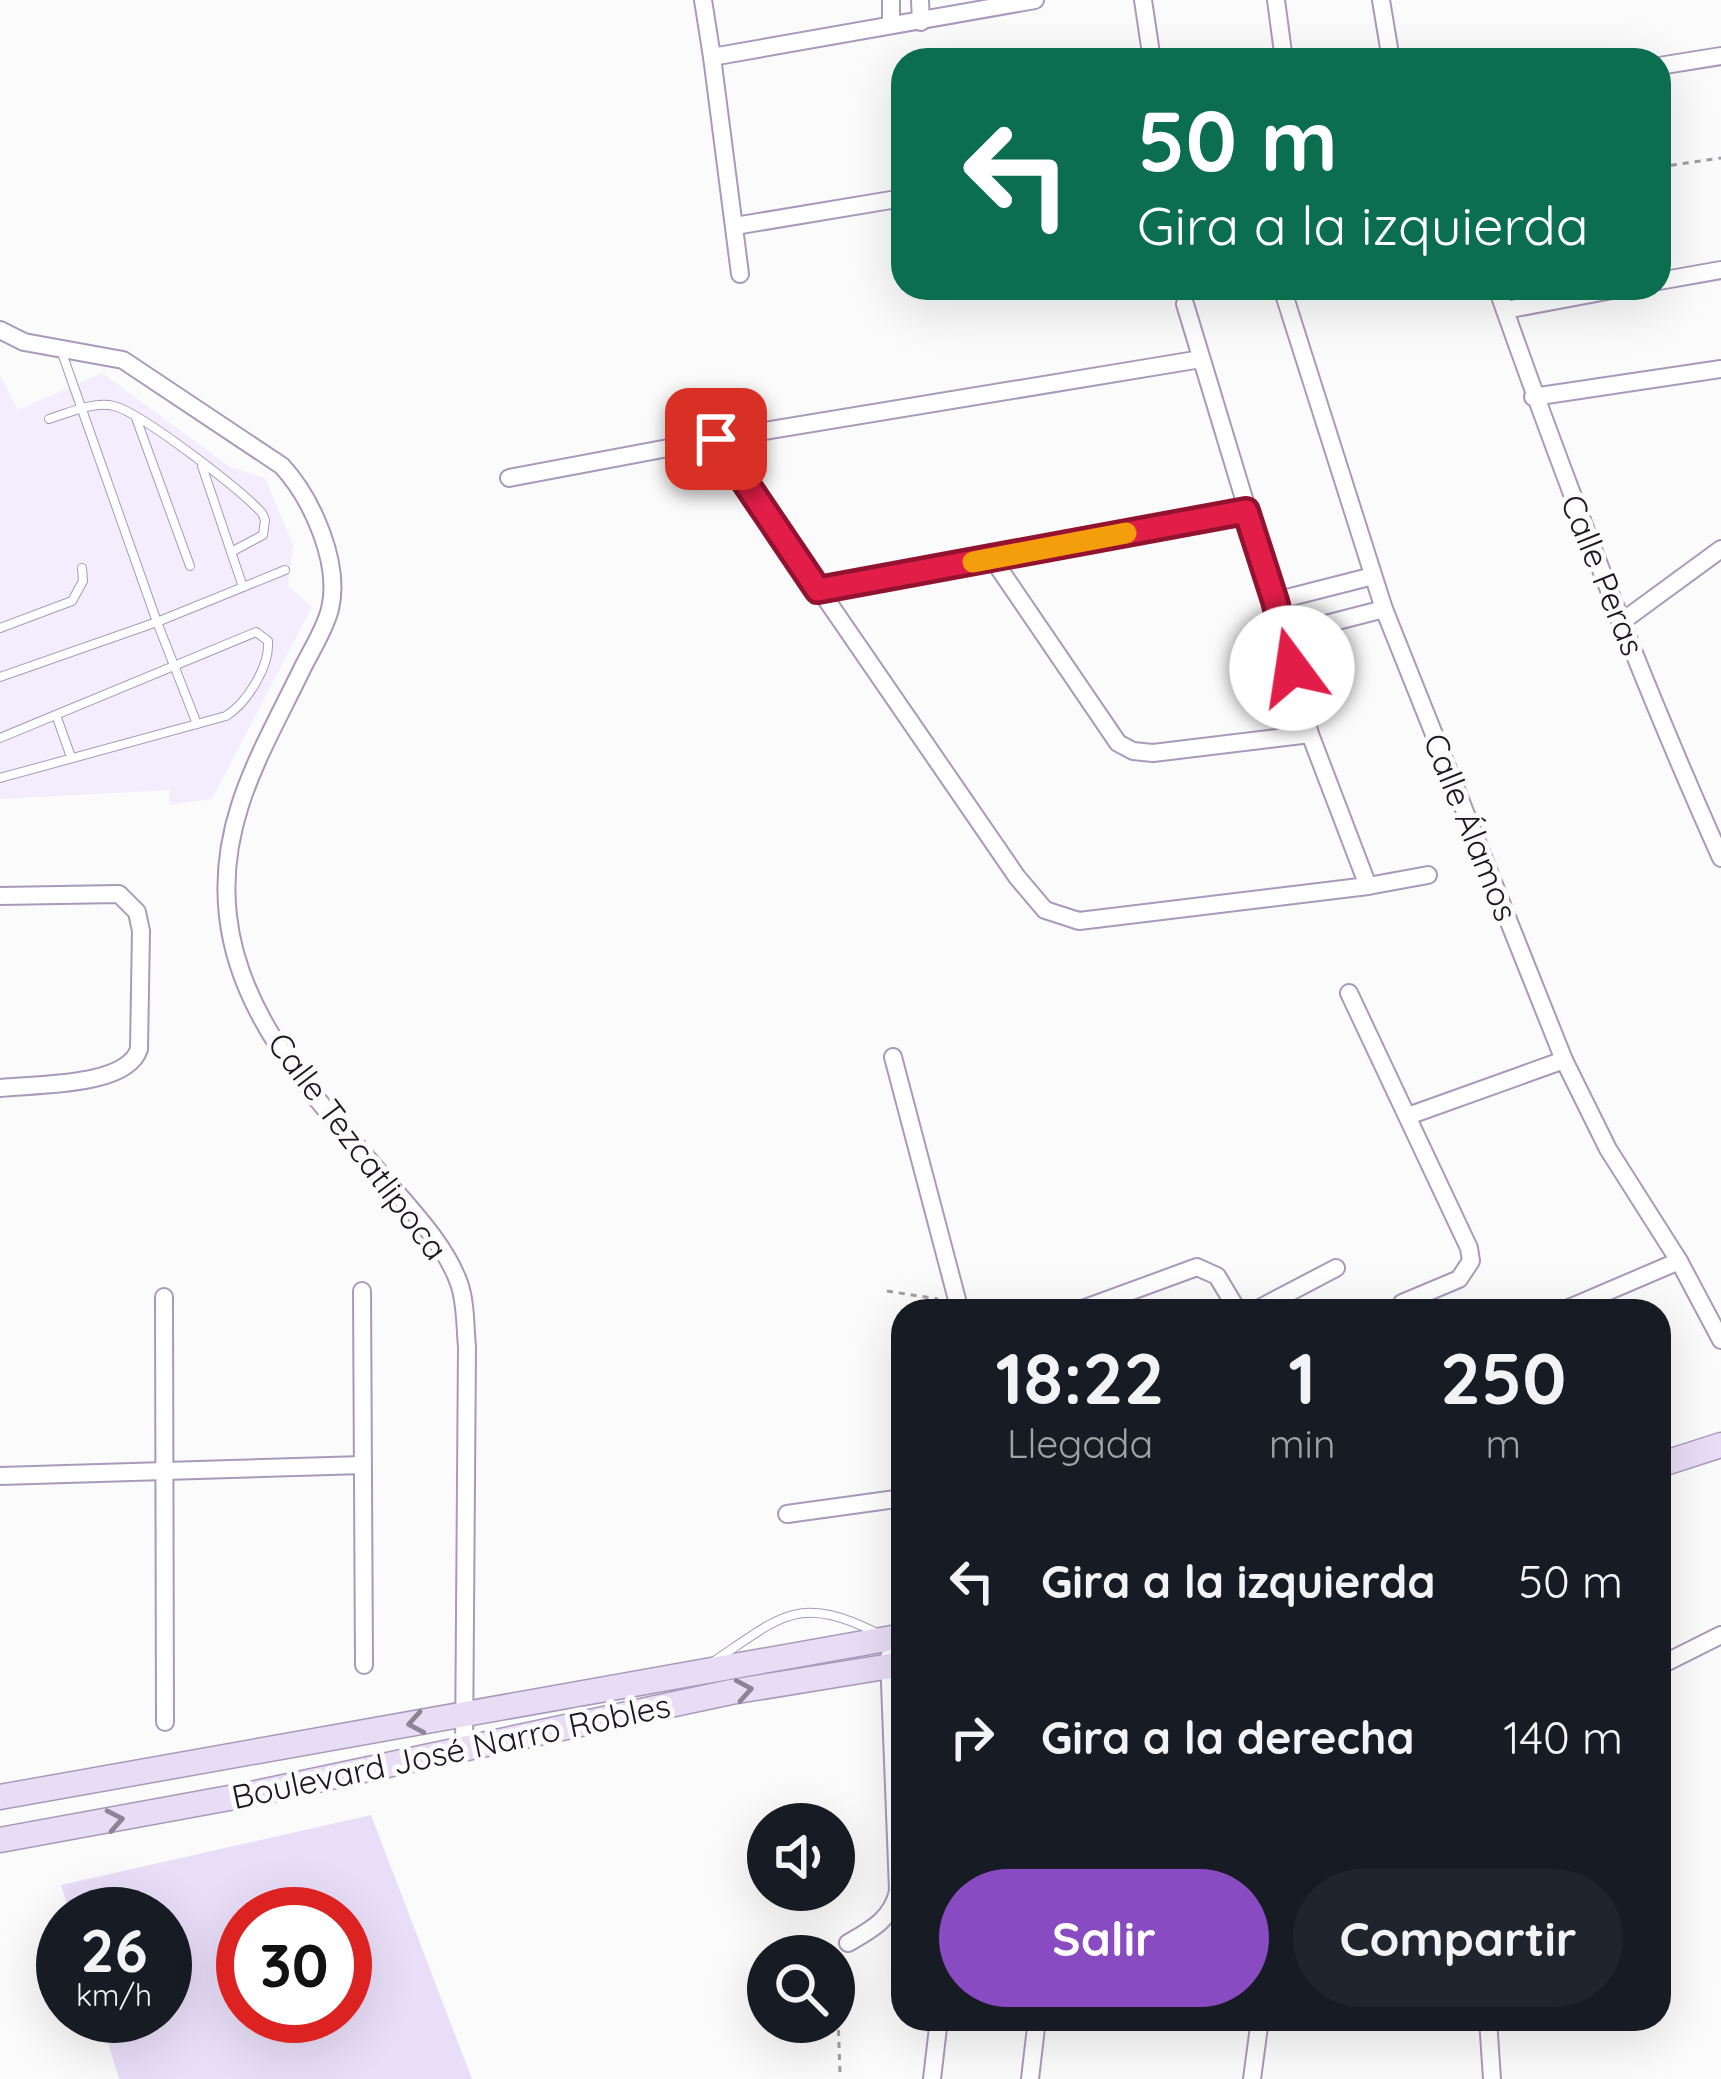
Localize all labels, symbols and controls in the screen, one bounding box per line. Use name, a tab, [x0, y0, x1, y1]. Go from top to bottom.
text: 50 m	[1137, 87, 1338, 192]
icon: left	[939, 96, 1095, 252]
text: Gira a la izquierda	[1137, 191, 1589, 259]
pin	[665, 388, 767, 490]
icon: arrive	[683, 406, 749, 472]
street label: Calle Peras	[1553, 488, 1654, 661]
position arrow	[1229, 605, 1355, 731]
street label: Calle Álamos	[1415, 727, 1528, 927]
street label: Calle Tezcatlipoca	[260, 1024, 457, 1267]
text: 18:22	[995, 1332, 1165, 1422]
text: 1	[1288, 1332, 1316, 1422]
text: 250	[1440, 1332, 1567, 1422]
text: Llegada	[1007, 1419, 1153, 1468]
text: min	[1269, 1419, 1335, 1468]
text: m	[1485, 1419, 1521, 1468]
icon: left	[939, 1548, 1005, 1614]
text: Gira a la izquierda	[1041, 1553, 1436, 1609]
text: 50 m	[1518, 1553, 1623, 1609]
one-way arrow	[734, 1678, 754, 1703]
street label: Boulevard José Narro Robles	[228, 1684, 674, 1817]
icon: right	[939, 1704, 1005, 1770]
text: Gira a la derecha	[1041, 1709, 1415, 1765]
text: 140 m	[1503, 1709, 1623, 1765]
one-way arrow	[406, 1710, 426, 1735]
map controls	[747, 1803, 855, 2043]
button: sound	[747, 1803, 855, 1911]
one-way arrow	[105, 1808, 125, 1834]
button: Salir	[939, 1869, 1269, 2007]
button: Compartir	[1293, 1869, 1623, 2007]
speed limit sign: 30	[216, 1887, 372, 2043]
text: 26	[80, 1912, 148, 1987]
button: search	[747, 1935, 855, 2043]
text: km/h	[76, 1976, 152, 2014]

